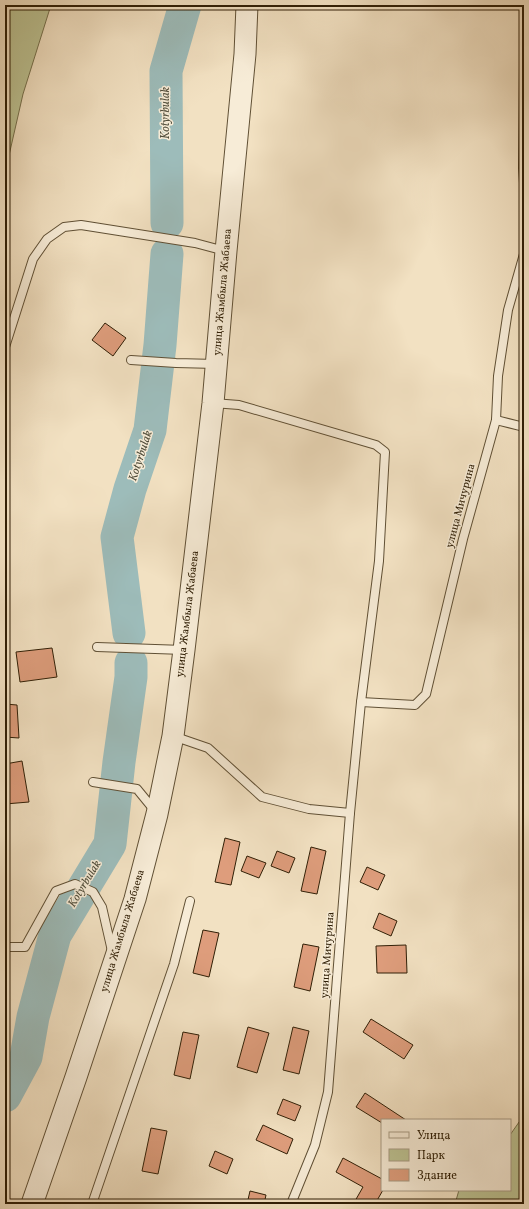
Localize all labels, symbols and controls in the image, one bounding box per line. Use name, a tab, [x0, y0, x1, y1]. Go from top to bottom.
water label: Kotyrbulak	[158, 86, 174, 139]
street label: улица Жамбыла Жабаева	[210, 227, 236, 356]
water label: Kotyrbulak	[125, 428, 157, 483]
street label: улица Мичурина	[443, 462, 480, 550]
street label: улица Жамбыла Жабаева	[173, 549, 203, 678]
water label: Kotyrbulak	[65, 857, 106, 911]
street label: улица Жамбыла Жабаева	[97, 867, 149, 994]
street label: улица Мичурина	[317, 911, 339, 999]
legend	[381, 1119, 511, 1191]
text: Улица	[417, 1128, 450, 1144]
text: Парк	[417, 1148, 445, 1164]
text: Здание	[417, 1168, 457, 1184]

